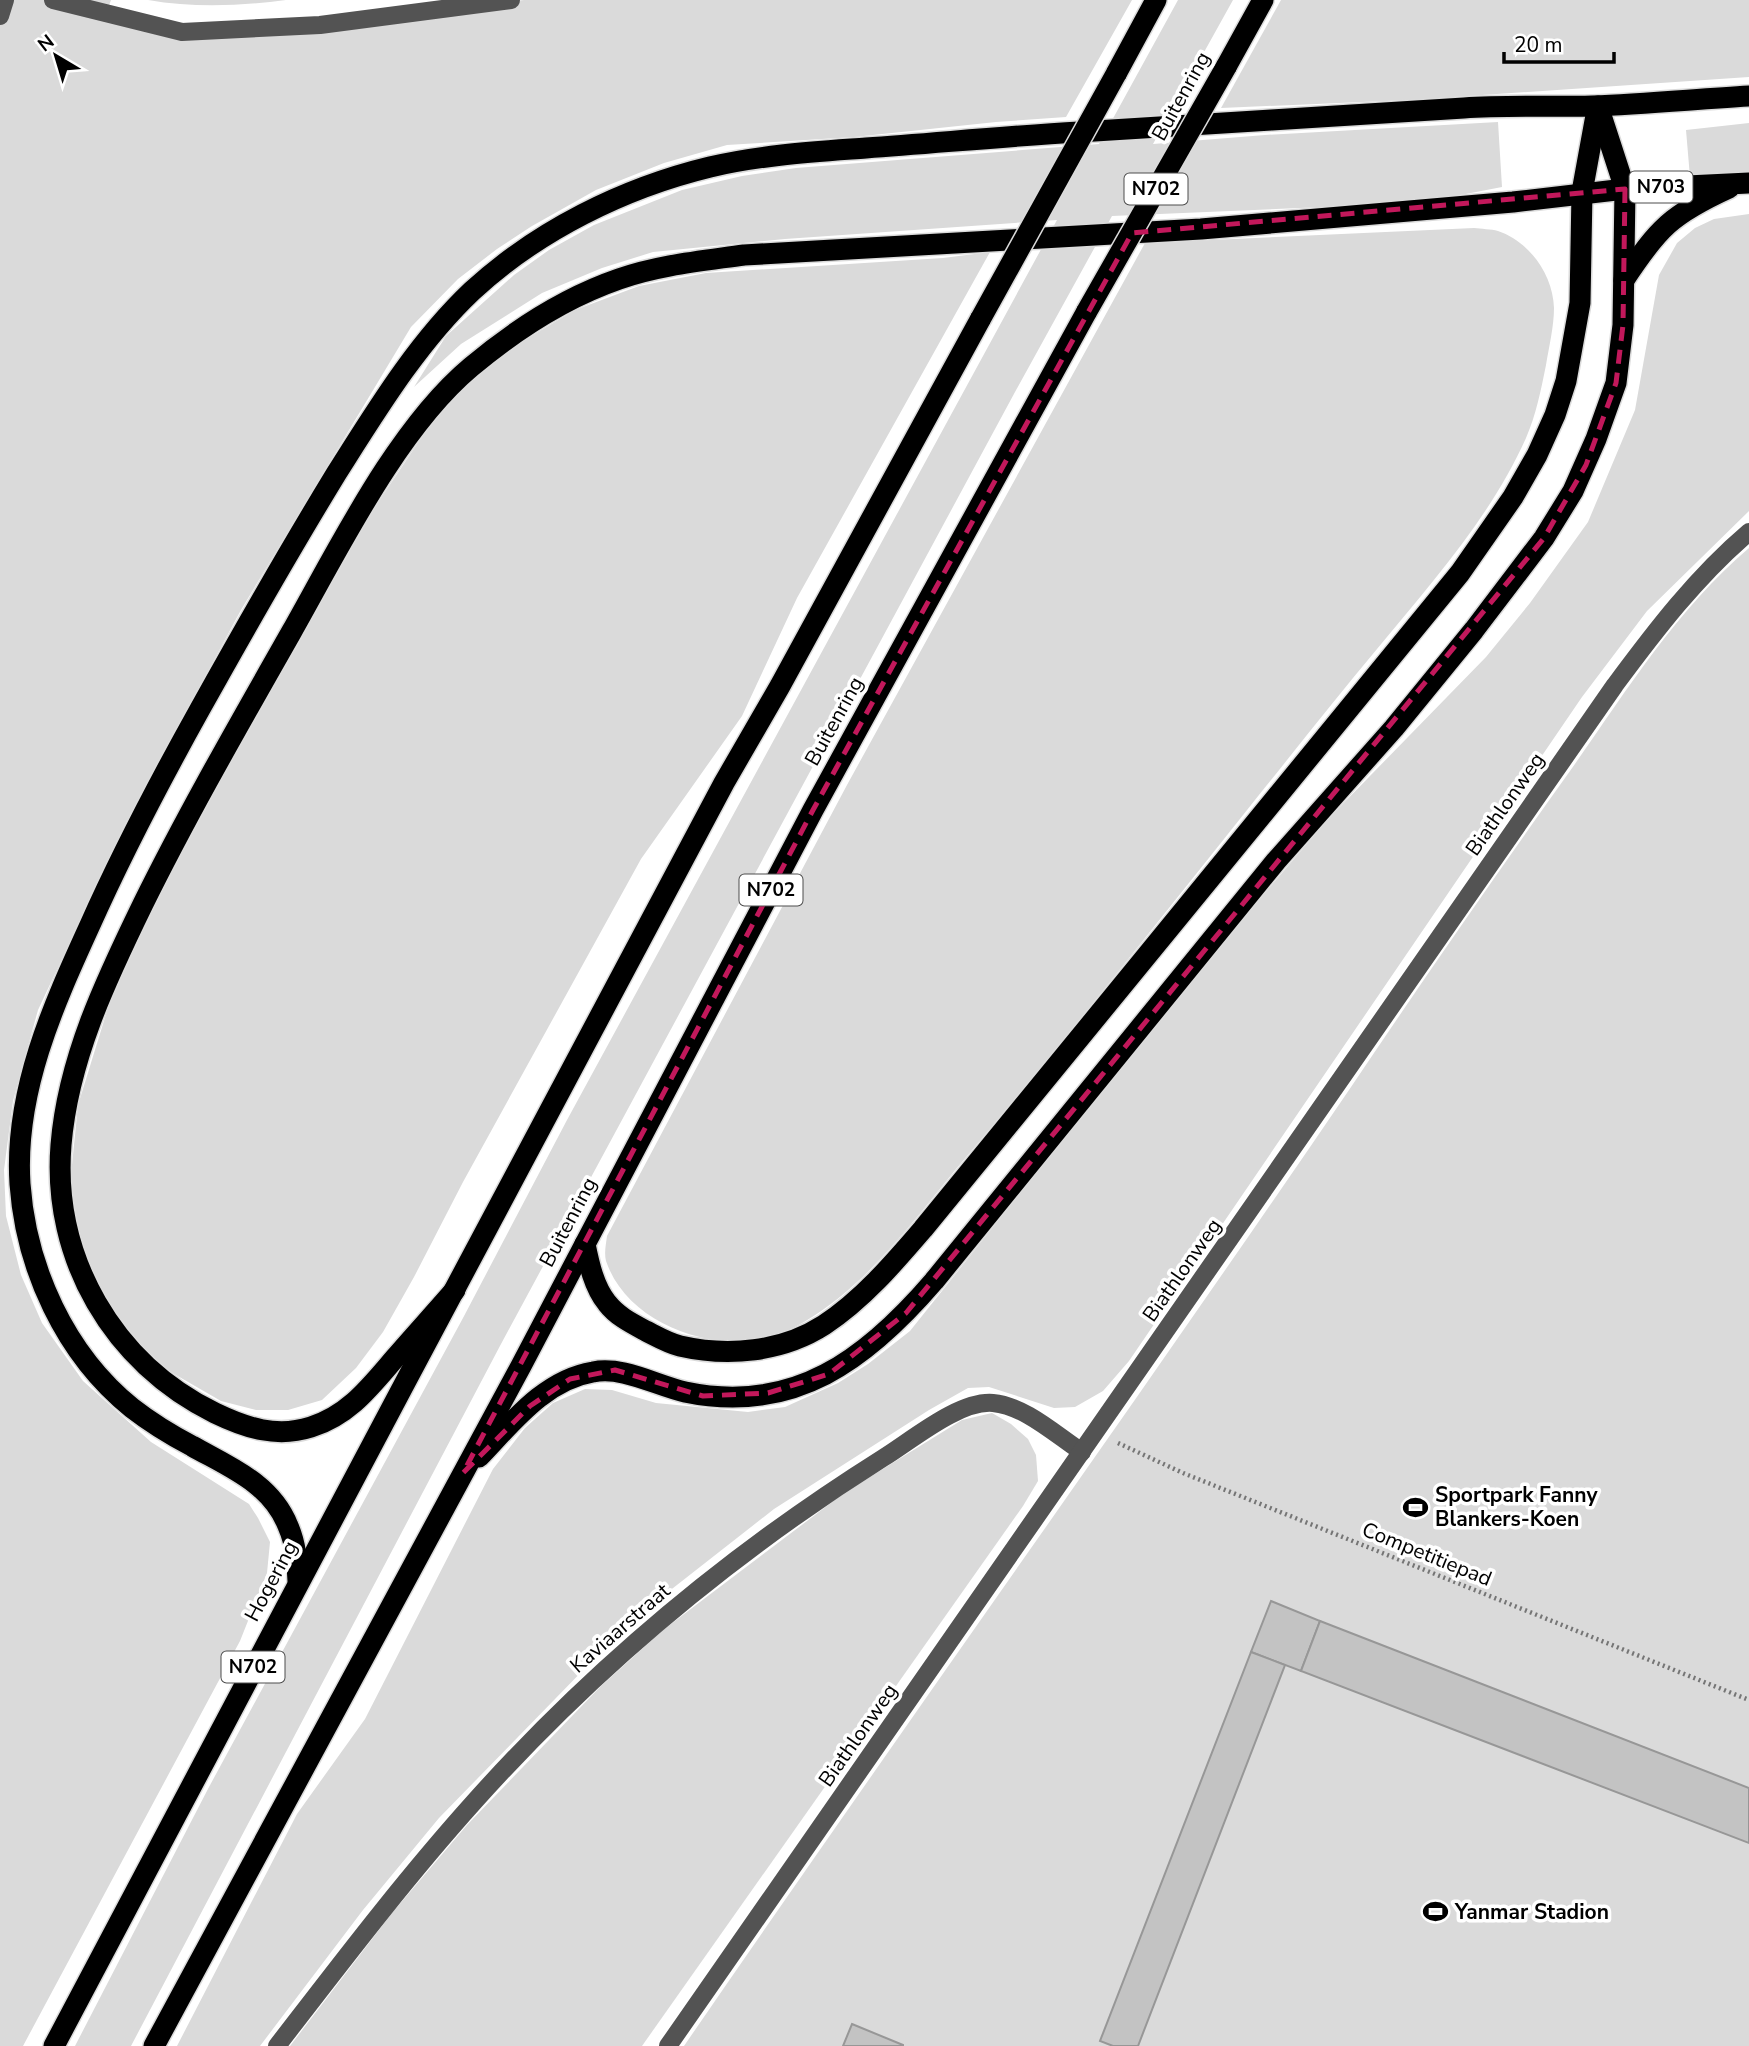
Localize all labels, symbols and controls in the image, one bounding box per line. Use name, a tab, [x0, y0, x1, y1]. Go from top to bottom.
north arrow	[21, 21, 91, 91]
scale bar	[1504, 21, 1614, 65]
text: N	[33, 29, 60, 58]
text: 20 m	[1514, 31, 1563, 59]
street label: Buitenring	[1145, 46, 1217, 146]
road number: N703	[1630, 172, 1692, 202]
road number: N702	[1124, 174, 1188, 204]
street label: Buitenring	[798, 671, 870, 771]
street label: Biathlonweg	[1459, 747, 1551, 861]
road number: N702	[740, 874, 802, 906]
street label: Buitenring	[533, 1172, 603, 1272]
street label: Biathlonweg	[1136, 1213, 1228, 1327]
place label: Sportpark Fanny Blankers-Koen	[1435, 1481, 1598, 1533]
sports icon: Sportpark Fanny Blankers-Koen	[1401, 1493, 1429, 1521]
street label: Competitiepad	[1358, 1515, 1496, 1593]
street label: Hogering	[238, 1536, 304, 1626]
street label: Kaviaarstraat	[564, 1576, 676, 1679]
road number: N702	[222, 1652, 284, 1682]
street label: Biathlonweg	[812, 1678, 904, 1792]
sports icon: Yanmar Stadion	[1421, 1898, 1449, 1926]
place label: Yanmar Stadion	[1454, 1898, 1609, 1926]

